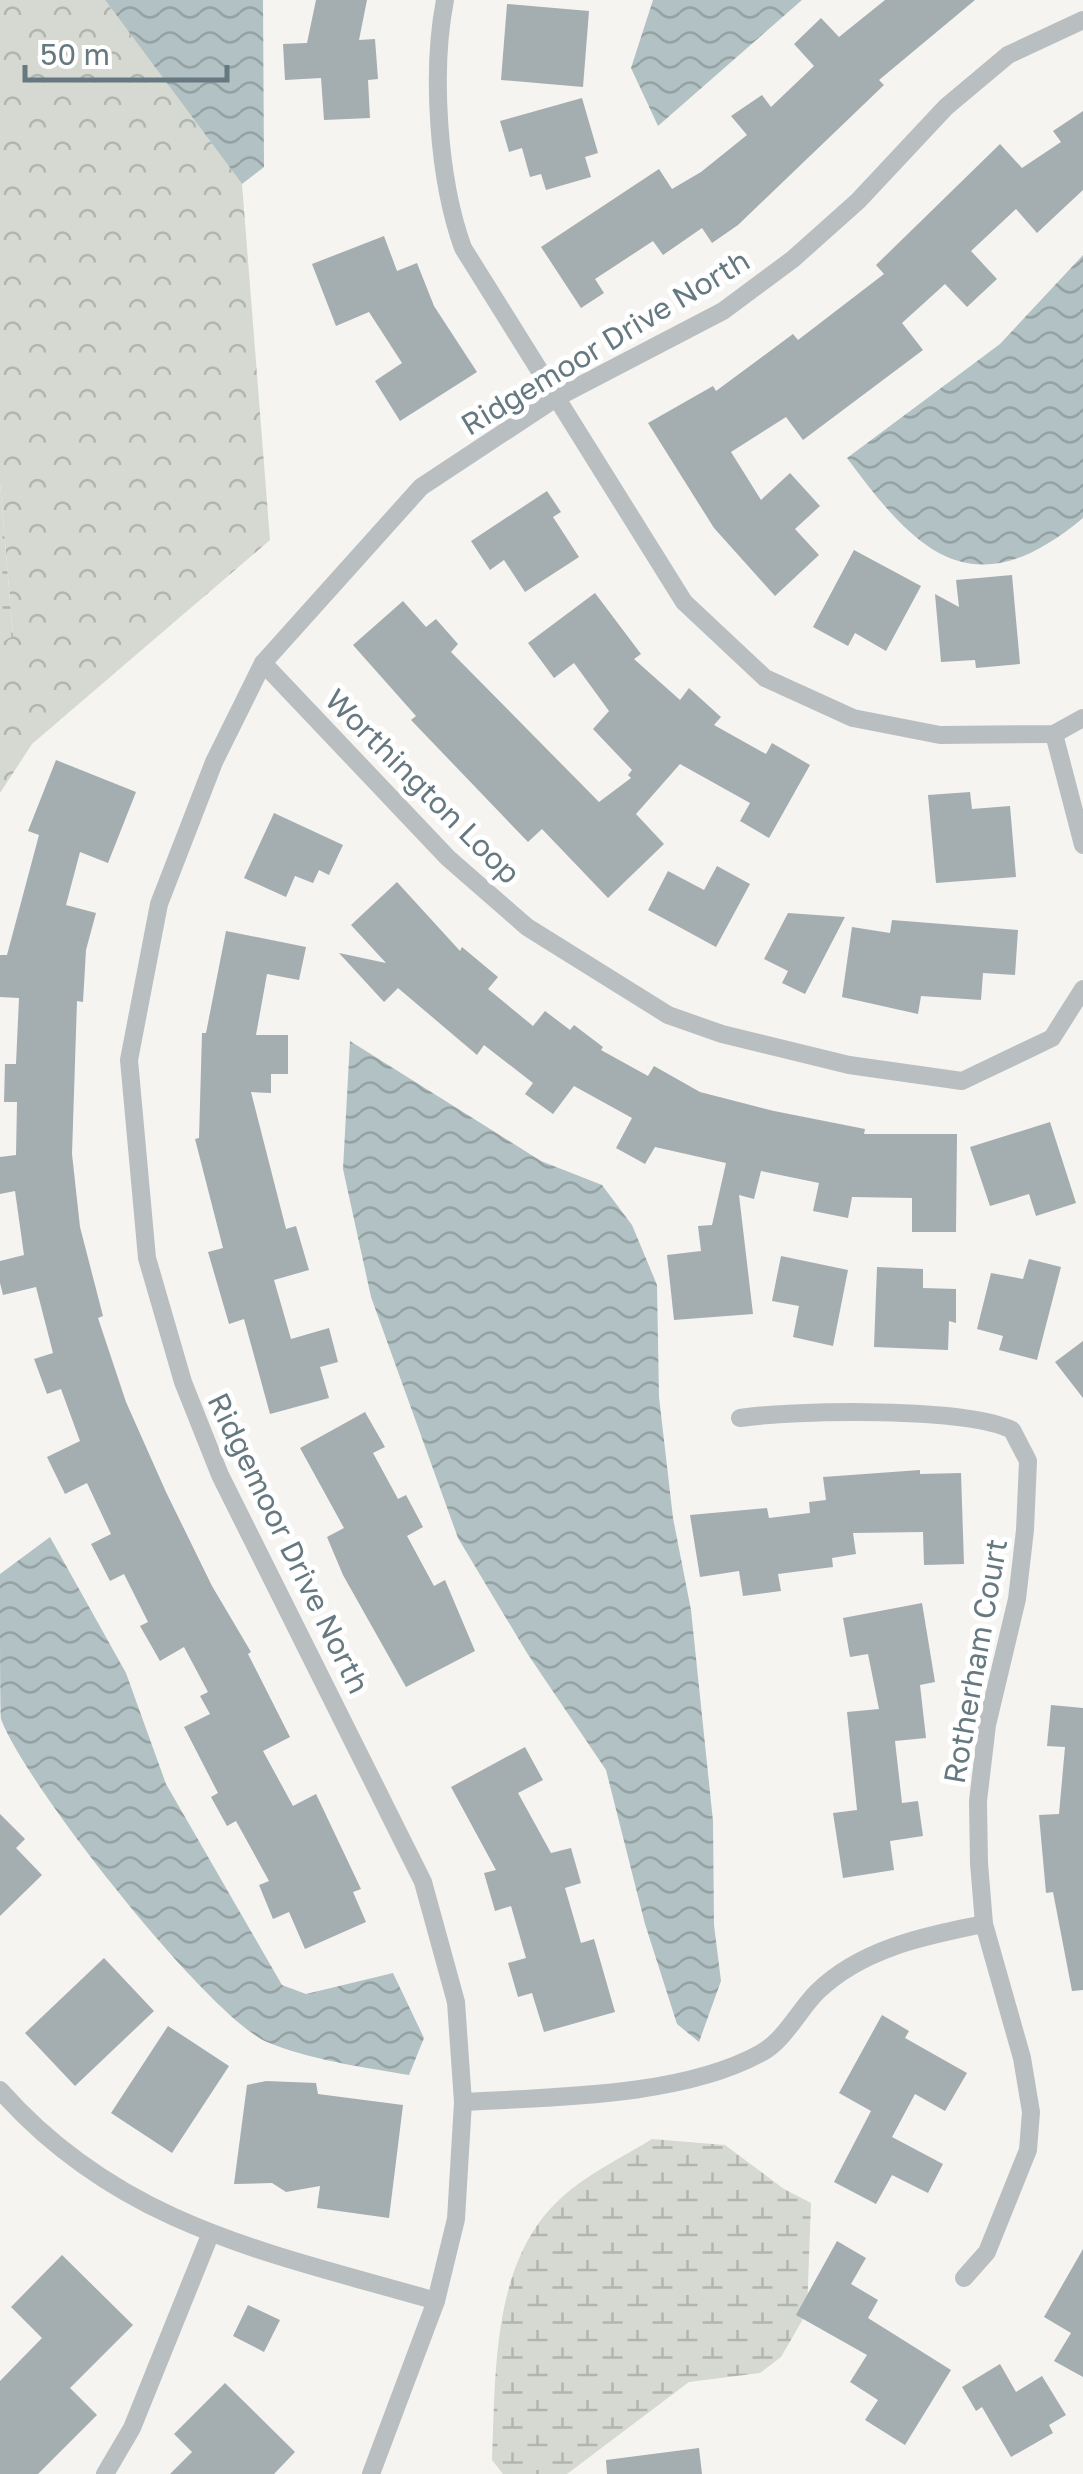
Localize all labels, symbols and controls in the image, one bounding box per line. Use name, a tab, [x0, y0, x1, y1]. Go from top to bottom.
scale bar	[25, 20, 228, 82]
text: 50 m	[40, 36, 110, 72]
street label: Ridgemoor Drive North	[454, 242, 756, 442]
street label: Worthington Loop	[318, 681, 528, 891]
street label: Ridgemoor Drive North	[201, 1387, 377, 1699]
street label: Rotherham Court	[936, 1536, 1014, 1786]

